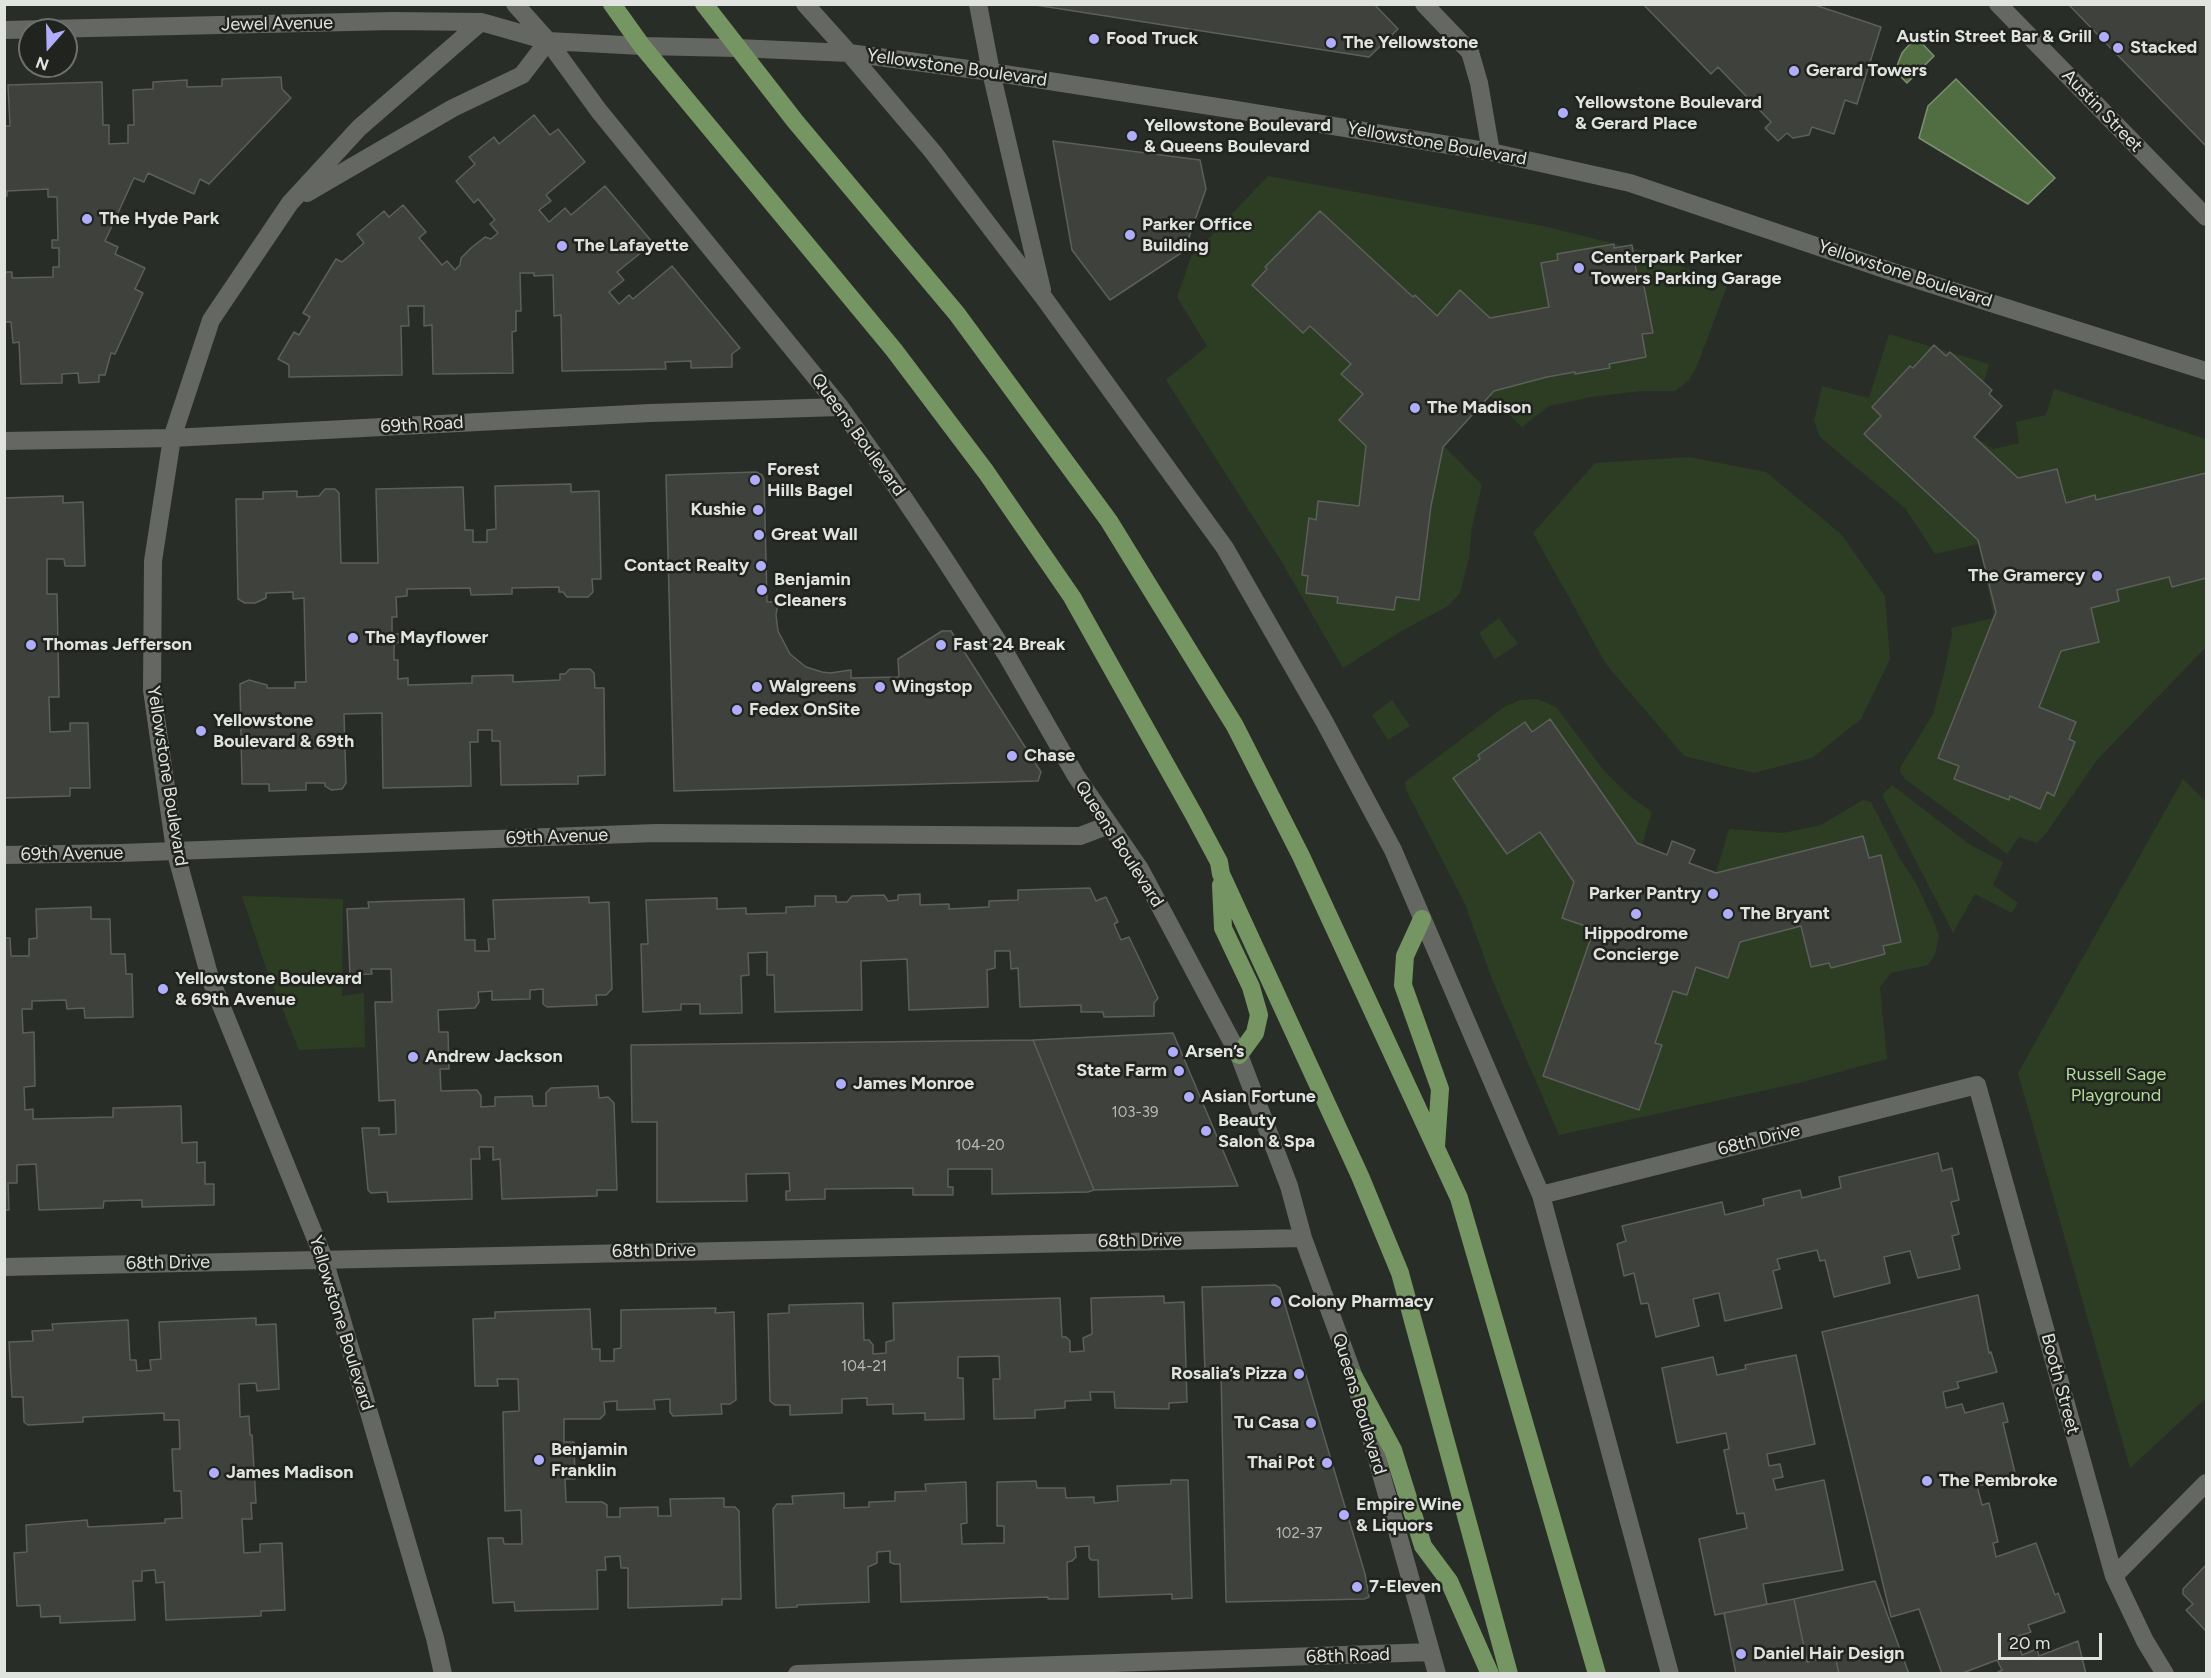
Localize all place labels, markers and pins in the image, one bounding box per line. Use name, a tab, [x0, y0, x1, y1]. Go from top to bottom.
place label: Austin Street Bar & Grill	[1896, 26, 2092, 48]
place label: Food Truck	[1106, 28, 1198, 50]
marker: Austin Street Bar & Grill	[2097, 30, 2111, 44]
marker: Food Truck	[1087, 32, 1101, 46]
place label: The Yellowstone	[1343, 32, 1478, 54]
marker: The Yellowstone	[1324, 36, 1338, 50]
place label: Stacked	[2130, 37, 2197, 59]
marker: Stacked	[2111, 41, 2125, 55]
place label: Gerard Towers	[1806, 60, 1927, 82]
marker: Gerard Towers	[1787, 64, 1801, 78]
place label: Yellowstone Boulevard & Gerard Place	[1575, 92, 1762, 134]
marker: Yellowstone Boulevard & Gerard Place	[1556, 106, 1570, 120]
place label: Yellowstone Boulevard & Queens Boulevard	[1144, 115, 1331, 158]
marker: Yellowstone Boulevard & Queens Boulevard	[1125, 129, 1139, 143]
place label: The Hyde Park	[99, 208, 219, 230]
marker: The Hyde Park	[80, 212, 94, 226]
place label: Parker Office Building	[1142, 214, 1252, 256]
marker: Parker Office Building	[1123, 228, 1137, 242]
place label: The Lafayette	[574, 235, 689, 257]
marker: The Lafayette	[555, 239, 569, 253]
place label: Centerpark Parker Towers Parking Garage	[1591, 247, 1782, 290]
marker: Centerpark Parker Towers Parking Garage	[1572, 261, 1586, 275]
place label: The Madison	[1427, 397, 1532, 419]
marker: The Madison	[1408, 401, 1422, 415]
place label: Forest Hills Bagel	[767, 459, 853, 502]
marker: Forest Hills Bagel	[748, 473, 762, 487]
place label: Kushie	[691, 499, 746, 521]
marker: Kushie	[751, 503, 765, 517]
place label: Great Wall	[771, 524, 858, 546]
marker: Great Wall	[752, 528, 766, 542]
place label: Contact Realty	[624, 555, 749, 577]
marker: Contact Realty	[754, 559, 768, 573]
place label: The Gramercy	[1968, 565, 2085, 587]
place label: Benjamin Cleaners	[774, 569, 851, 612]
marker: The Gramercy	[2090, 569, 2104, 583]
marker: Benjamin Cleaners	[755, 583, 769, 597]
place label: The Mayflower	[365, 627, 488, 649]
marker: The Mayflower	[346, 631, 360, 645]
place label: Thomas Jefferson	[43, 634, 192, 656]
place label: Fast 24 Break	[953, 634, 1066, 656]
marker: Thomas Jefferson	[24, 638, 38, 652]
marker: Fast 24 Break	[934, 638, 948, 652]
place label: Walgreens	[769, 676, 856, 698]
place label: Wingstop	[892, 676, 972, 698]
marker: Walgreens	[750, 680, 764, 694]
marker: Wingstop	[873, 680, 887, 694]
place label: Fedex OnSite	[749, 699, 860, 721]
marker: Fedex OnSite	[730, 703, 744, 717]
place label: Yellowstone Boulevard & 69th	[213, 710, 354, 752]
marker: Yellowstone Boulevard & 69th	[194, 724, 208, 738]
place label: Chase	[1024, 745, 1075, 767]
marker: Chase	[1005, 749, 1019, 763]
place label: Parker Pantry	[1589, 883, 1701, 905]
marker: Parker Pantry	[1706, 887, 1720, 901]
place label: The Bryant	[1740, 903, 1830, 925]
marker: Hippodrome Concierge	[1629, 907, 1643, 921]
marker: The Bryant	[1721, 907, 1735, 921]
place label: Hippodrome Concierge	[1584, 923, 1688, 966]
place label: Yellowstone Boulevard & 69th Avenue	[175, 968, 362, 1010]
marker: Yellowstone Boulevard & 69th Avenue	[156, 982, 170, 996]
place label: Arsen’s	[1185, 1041, 1244, 1063]
marker: Arsen’s	[1166, 1045, 1180, 1059]
place label: Andrew Jackson	[425, 1046, 563, 1068]
marker: Andrew Jackson	[406, 1050, 420, 1064]
place label: State Farm	[1076, 1060, 1167, 1082]
marker: State Farm	[1172, 1064, 1186, 1078]
place label: James Monroe	[853, 1073, 974, 1095]
marker: James Monroe	[834, 1077, 848, 1091]
place label: Asian Fortune	[1201, 1086, 1316, 1108]
marker: Asian Fortune	[1182, 1090, 1196, 1104]
place label: Beauty Salon & Spa	[1218, 1110, 1315, 1152]
marker: Beauty Salon & Spa	[1199, 1124, 1213, 1138]
place label: Colony Pharmacy	[1288, 1291, 1434, 1313]
marker: Colony Pharmacy	[1269, 1295, 1283, 1309]
place label: Rosalia’s Pizza	[1171, 1363, 1287, 1385]
marker: Rosalia’s Pizza	[1292, 1367, 1306, 1381]
place label: Tu Casa	[1234, 1412, 1299, 1434]
marker: Tu Casa	[1304, 1416, 1318, 1430]
place label: Benjamin Franklin	[551, 1439, 628, 1482]
place label: Thai Pot	[1247, 1452, 1315, 1474]
marker: Benjamin Franklin	[532, 1453, 546, 1467]
marker: Thai Pot	[1320, 1456, 1334, 1470]
place label: James Madison	[226, 1462, 353, 1484]
marker: James Madison	[207, 1466, 221, 1480]
place label: The Pembroke	[1939, 1470, 2058, 1492]
marker: The Pembroke	[1920, 1474, 1934, 1488]
place label: Empire Wine & Liquors	[1356, 1494, 1462, 1537]
marker: Empire Wine & Liquors	[1337, 1508, 1351, 1522]
place label: 7-Eleven	[1369, 1576, 1441, 1598]
marker: 7-Eleven	[1350, 1580, 1364, 1594]
place label: Daniel Hair Design	[1753, 1643, 1904, 1665]
marker: Daniel Hair Design	[1734, 1647, 1748, 1661]

